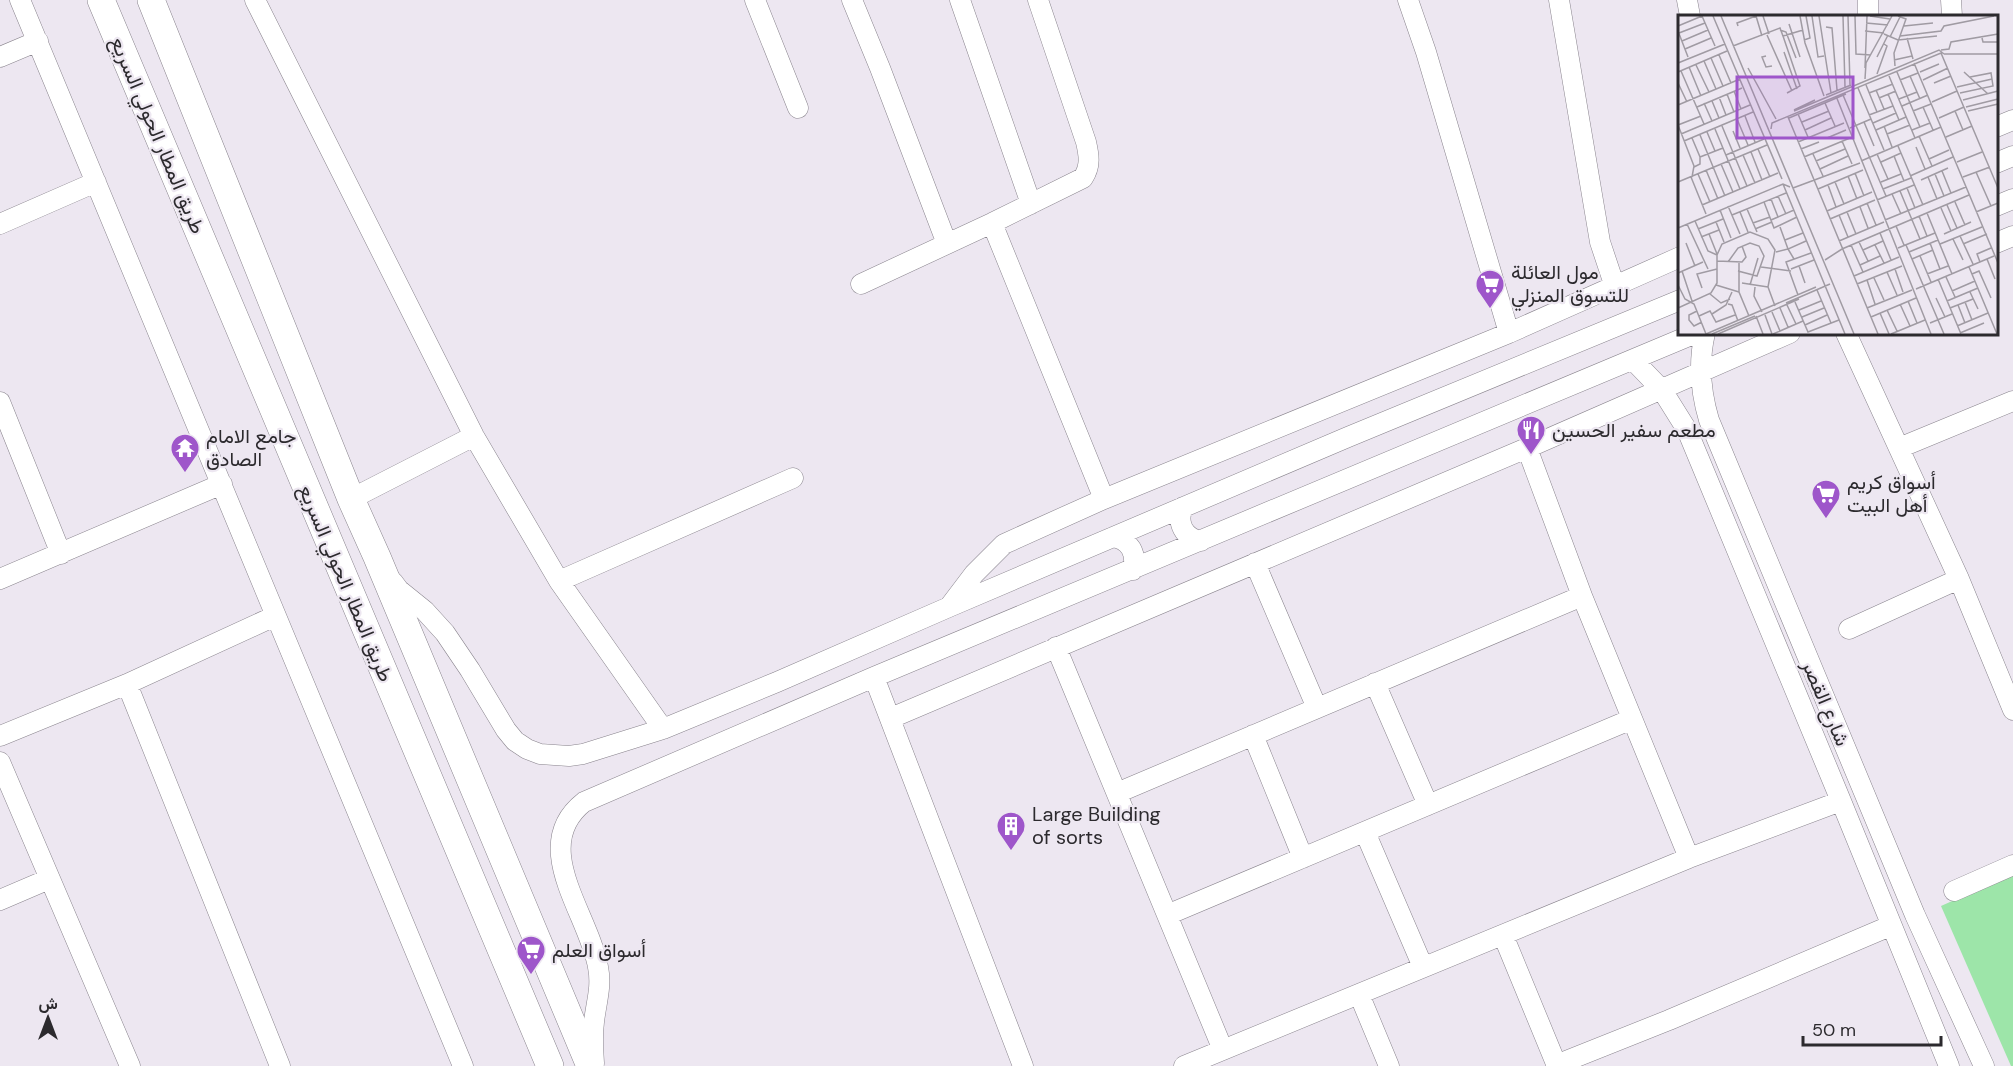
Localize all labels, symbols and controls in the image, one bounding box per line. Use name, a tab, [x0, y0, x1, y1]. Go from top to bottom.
inset map	[1678, 15, 1998, 334]
street label: طريق المطار الحولي السريع	[101, 32, 211, 239]
place label: مول العائلة للتسوق المنزلي	[1511, 259, 1629, 312]
supermarket icon: مول العائلة للتسوق المنزلي	[1474, 268, 1506, 310]
restaurant icon: مطعم سفير الحسين	[1515, 414, 1547, 456]
place label: مطعم سفير الحسين	[1552, 417, 1716, 443]
place label: جامع الامام الصادق	[206, 423, 296, 472]
temple icon: جامع الامام الصادق	[169, 432, 201, 474]
place label: أسواق كريم أهل البيت	[1847, 469, 1936, 518]
supermarket icon: أسواق كريم أهل البيت	[1810, 478, 1842, 520]
street label: طريق المطار الحولي السريع	[289, 480, 399, 687]
street label: شارع القصر	[1795, 655, 1856, 750]
place label: Large Building of sorts	[1032, 801, 1161, 850]
building icon: Large Building of sorts	[995, 810, 1027, 852]
supermarket icon: أسواق العلم	[515, 934, 547, 976]
place label: أسواق العلم	[552, 937, 646, 963]
north arrow	[18, 988, 78, 1048]
text: ش	[38, 993, 58, 1014]
scale bar	[1803, 1009, 1941, 1047]
text: 50 m	[1812, 1018, 1856, 1042]

